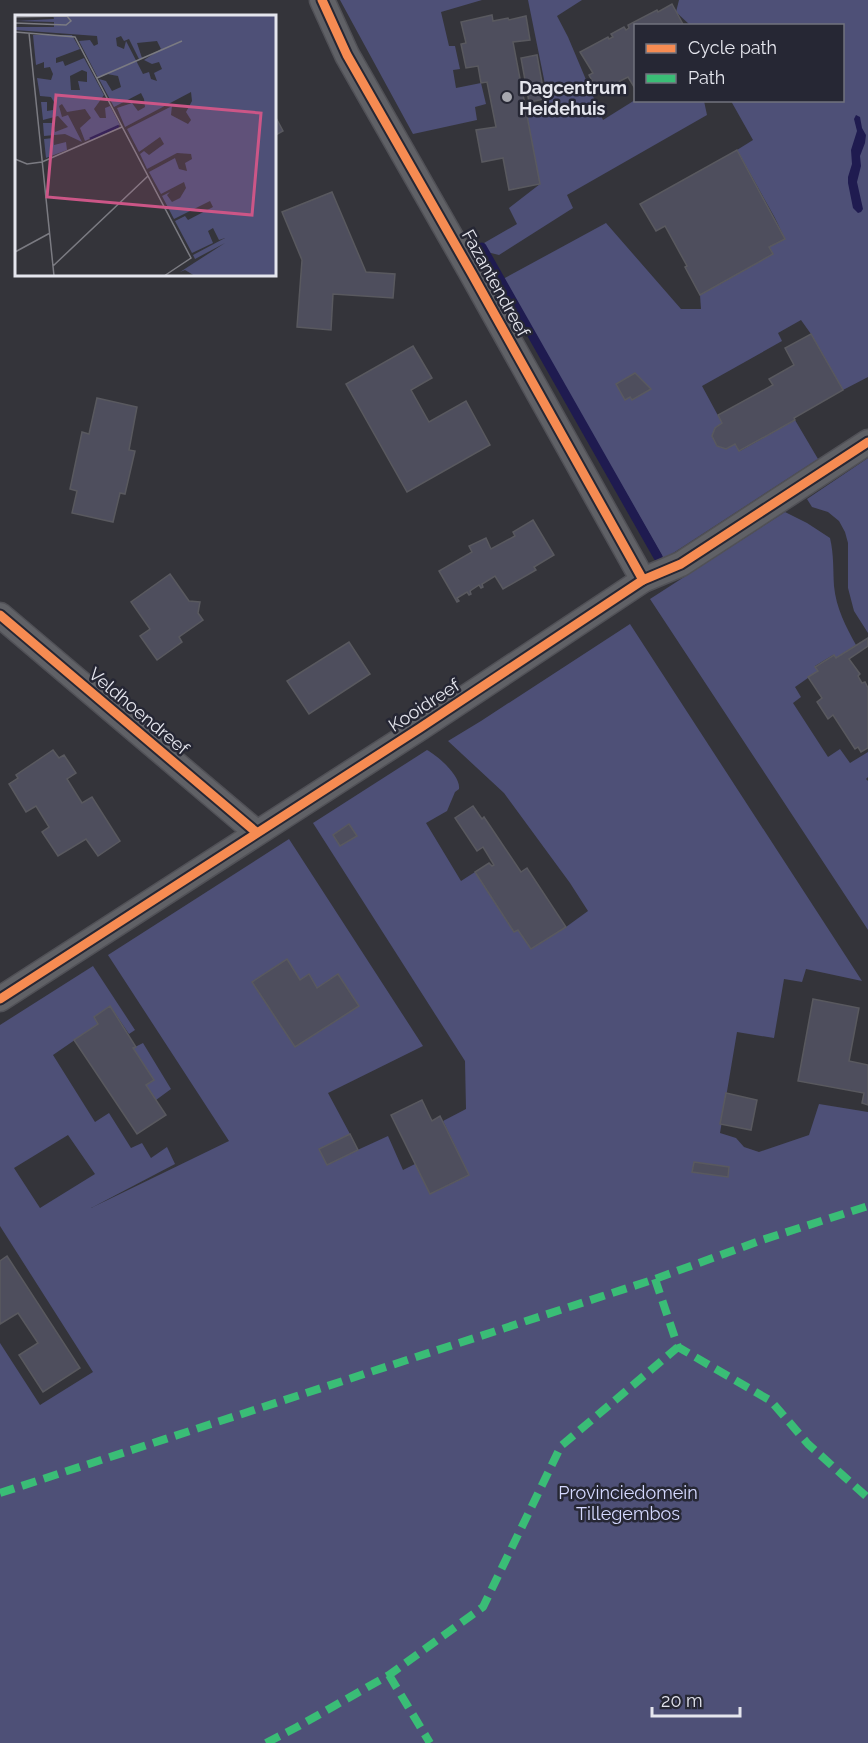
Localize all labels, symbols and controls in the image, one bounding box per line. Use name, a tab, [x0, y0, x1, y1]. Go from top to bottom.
inset map	[15, 15, 276, 276]
legend	[634, 24, 844, 102]
text: Cycle path	[688, 37, 777, 58]
text: Path	[688, 67, 725, 88]
place label: Dagcentrum Heidehuis	[519, 77, 627, 119]
marker: Dagcentrum Heidehuis	[500, 90, 514, 104]
street label: Fazantendreef	[458, 226, 535, 341]
street label: Veldhoendreef	[85, 663, 194, 760]
street label: Kooidreef	[384, 674, 464, 736]
park label: Provinciedomein Tillegembos	[558, 1482, 698, 1524]
scale bar	[652, 1680, 740, 1718]
text: 20 m	[661, 1690, 703, 1711]

